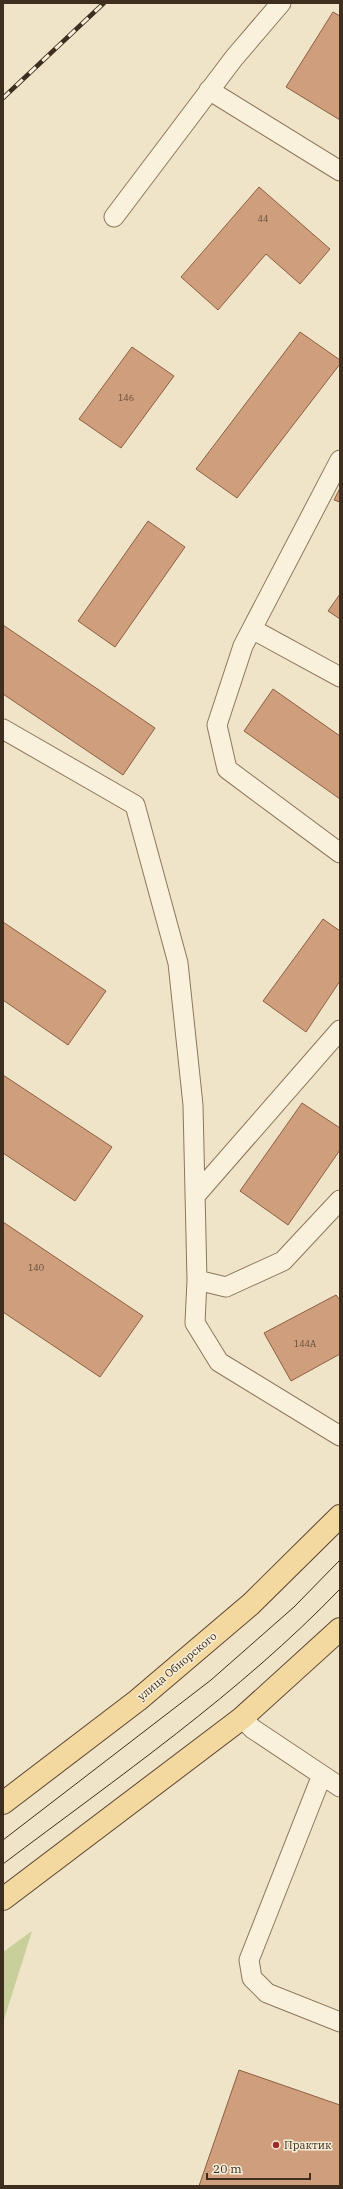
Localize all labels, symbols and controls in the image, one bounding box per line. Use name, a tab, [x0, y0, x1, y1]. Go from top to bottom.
house number: 44	[258, 213, 268, 224]
house number: 146	[118, 392, 134, 403]
house number: 140	[28, 1262, 44, 1273]
house number: 144А	[294, 1338, 317, 1349]
street label: улица Обнорского	[135, 1629, 219, 1703]
place label: Практик	[284, 2138, 332, 2152]
marker: Практик	[271, 2140, 281, 2150]
scale bar	[207, 2155, 310, 2181]
text: 20 m	[213, 2161, 242, 2176]

